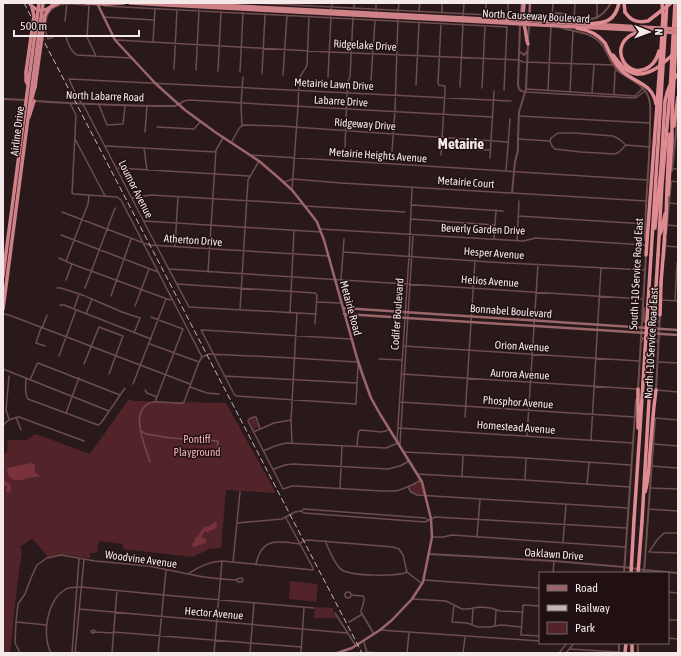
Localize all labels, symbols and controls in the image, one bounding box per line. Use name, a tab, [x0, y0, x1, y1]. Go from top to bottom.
street label: North Causeway Boulevard	[482, 7, 590, 25]
scale bar	[14, 12, 139, 38]
north arrow	[629, 12, 669, 52]
text: 500 m	[20, 19, 47, 33]
text: N	[653, 29, 665, 36]
street label: Ridgelake Drive	[333, 37, 397, 53]
street label: Metairie Lawn Drive	[294, 76, 374, 92]
street label: North Labarre Road	[66, 89, 144, 103]
street label: Labarre Drive	[314, 94, 368, 108]
street label: Airline Drive	[8, 106, 26, 156]
street label: Ridgeway Drive	[334, 116, 396, 132]
district label: Metairie	[438, 135, 484, 152]
street label: Metairie Heights Avenue	[328, 146, 428, 164]
street label: Loumor Avenue	[116, 158, 156, 220]
street label: Metairie Court	[437, 174, 495, 190]
street label: South I-10 Service Road East	[627, 218, 645, 330]
street label: Beverly Garden Drive	[441, 222, 525, 236]
street label: Atherton Drive	[163, 232, 223, 248]
street label: Hesper Avenue	[463, 245, 525, 261]
street label: Helios Avenue	[461, 273, 519, 289]
street label: Codifer Boulevard	[389, 278, 405, 350]
street label: Metairie Road	[338, 279, 364, 337]
street label: North I-10 Service Road East	[642, 287, 660, 399]
street label: Bonnabel Boulevard	[470, 302, 552, 320]
street label: Orion Avenue	[494, 339, 550, 353]
street label: Aurora Avenue	[490, 366, 550, 382]
street label: Phosphor Avenue	[482, 394, 554, 410]
street label: Homestead Avenue	[476, 418, 556, 436]
park label: Pontiff Playground	[174, 433, 220, 458]
street label: Oaklawn Drive	[524, 546, 584, 562]
street label: Woodvine Avenue	[104, 548, 178, 570]
legend	[539, 572, 669, 644]
text: Road	[575, 581, 598, 595]
text: Railway	[575, 601, 610, 615]
street label: Hector Avenue	[184, 604, 244, 622]
text: Park	[575, 621, 596, 635]

